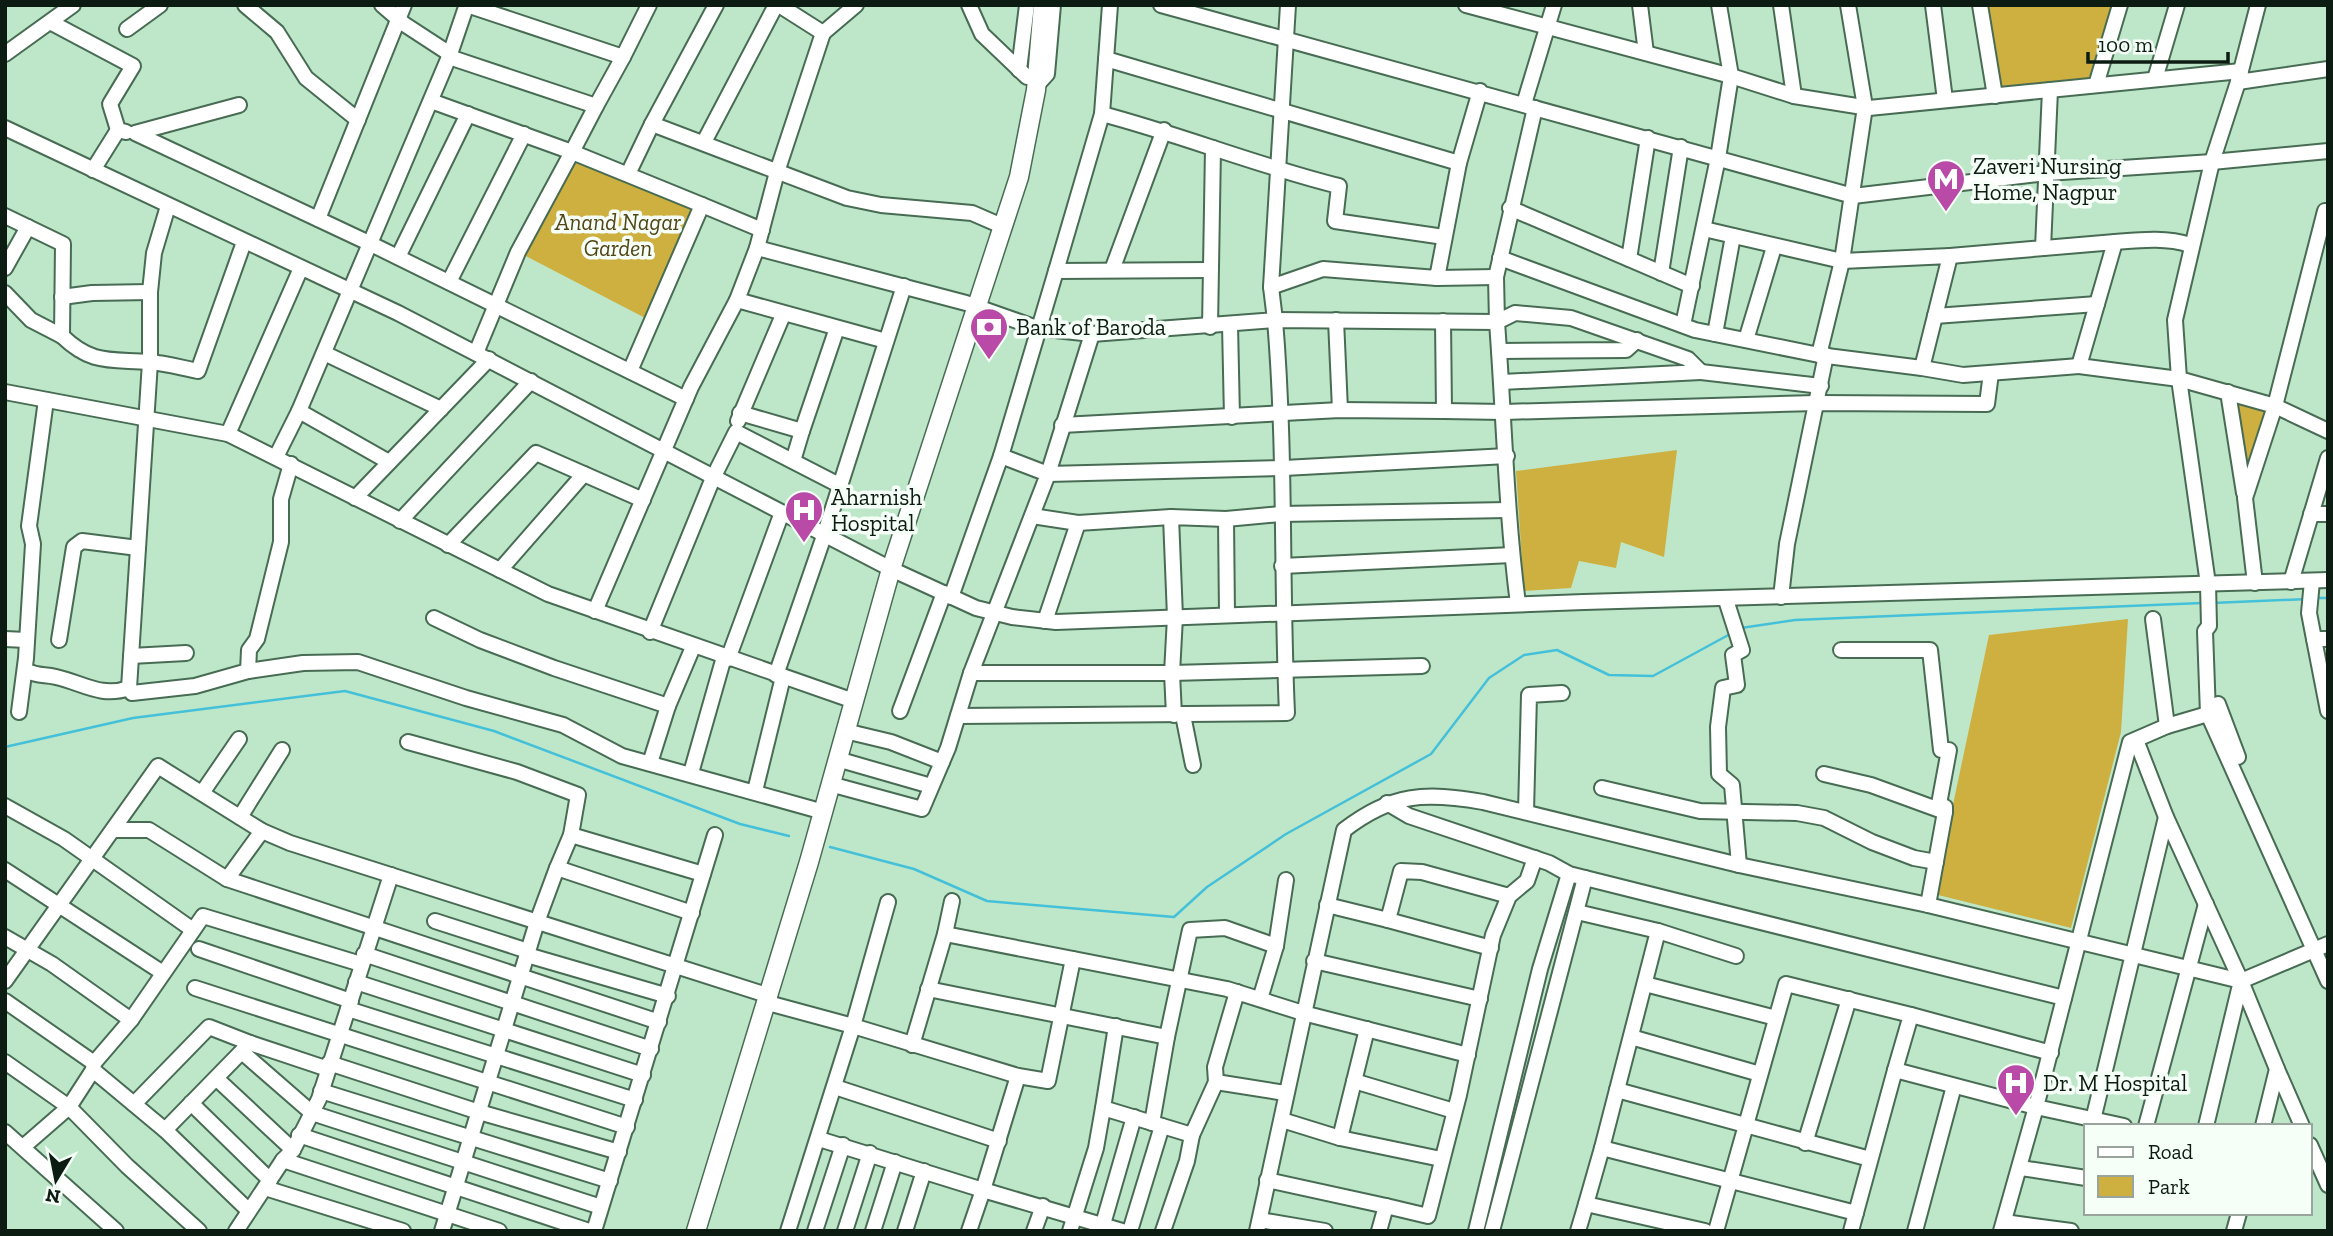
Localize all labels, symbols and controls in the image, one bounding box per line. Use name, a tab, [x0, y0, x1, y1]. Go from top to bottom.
scale bar	[2088, 21, 2228, 65]
text: 100 m	[2098, 32, 2153, 57]
place label: Zaveri Nursing Home, Nagpur	[1973, 152, 2122, 206]
metro station icon: Zaveri Nursing Home, Nagpur	[1925, 158, 1967, 213]
park label: Anand Nagar Garden	[554, 208, 681, 262]
bank icon: Bank of Baroda	[968, 306, 1010, 361]
place label: Bank of Baroda	[1016, 313, 1166, 341]
place label: Aharnish Hospital	[831, 483, 922, 537]
hospital icon: Aharnish Hospital	[783, 489, 825, 544]
hospital icon: Dr. M Hospital	[1995, 1062, 2037, 1117]
place label: Dr. M Hospital	[2043, 1069, 2187, 1097]
legend	[2084, 1124, 2312, 1215]
text: Road	[2148, 1139, 2194, 1164]
north arrow	[21, 1145, 91, 1215]
text: Park	[2148, 1174, 2190, 1199]
text: N	[44, 1184, 62, 1209]

